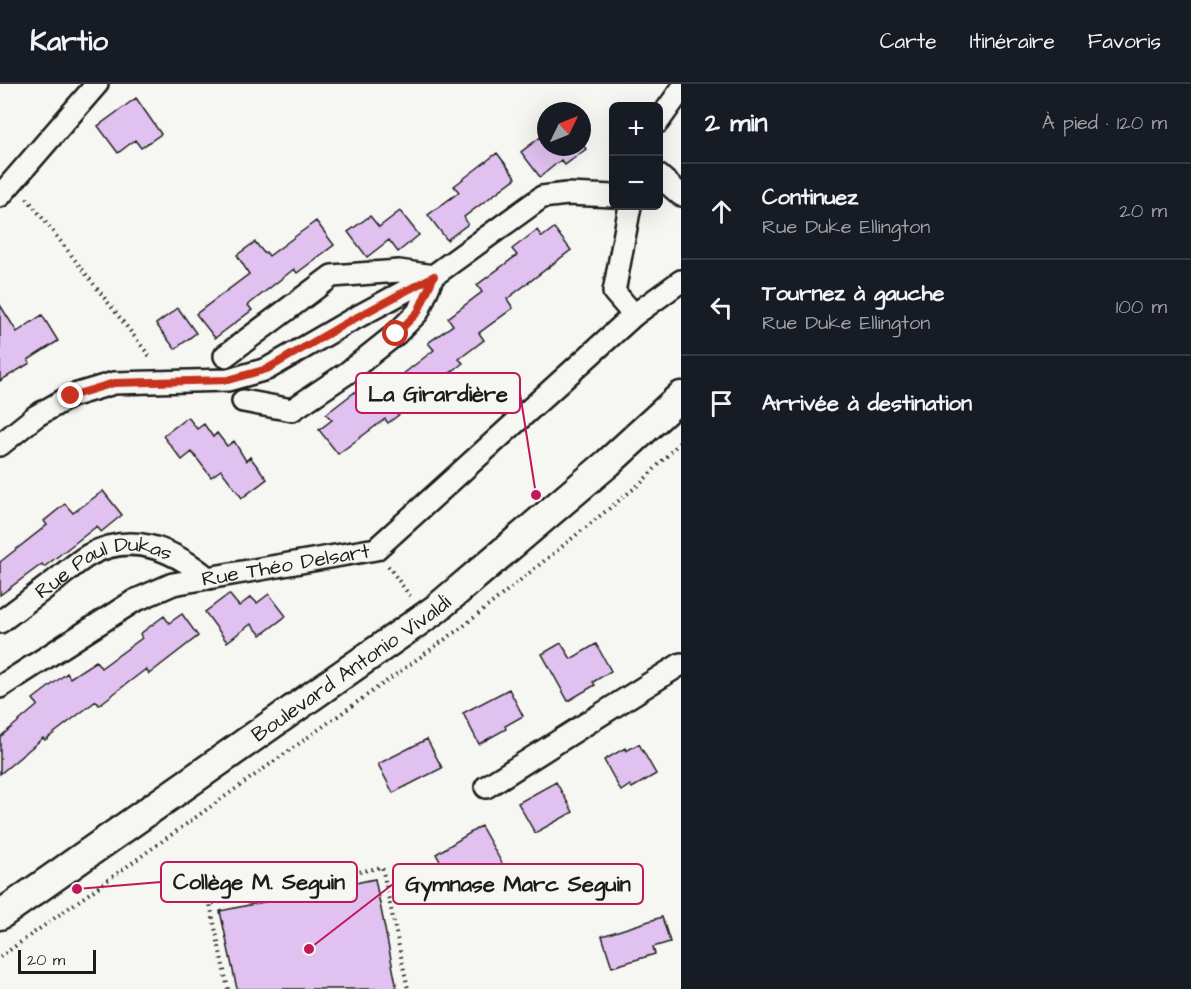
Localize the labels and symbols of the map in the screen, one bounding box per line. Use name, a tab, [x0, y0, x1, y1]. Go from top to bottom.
north arrow	[537, 102, 591, 156]
route start	[382, 320, 408, 346]
callout: La Girardière	[356, 373, 520, 413]
text: La Girardière	[368, 379, 508, 410]
route end	[57, 382, 83, 408]
street label: Rue Paul Dukas	[29, 529, 177, 606]
street label: Rue Théo Delsart	[199, 536, 372, 593]
street label: Boulevard Antonio Vivaldi	[245, 588, 457, 749]
callout: Collège M. Seguin	[161, 862, 357, 902]
callout: Gymnase Marc Seguin	[393, 864, 643, 904]
text: Collège M. Seguin	[173, 867, 345, 899]
text: Gymnase Marc Seguin	[405, 869, 631, 902]
scale bar	[18, 947, 96, 974]

